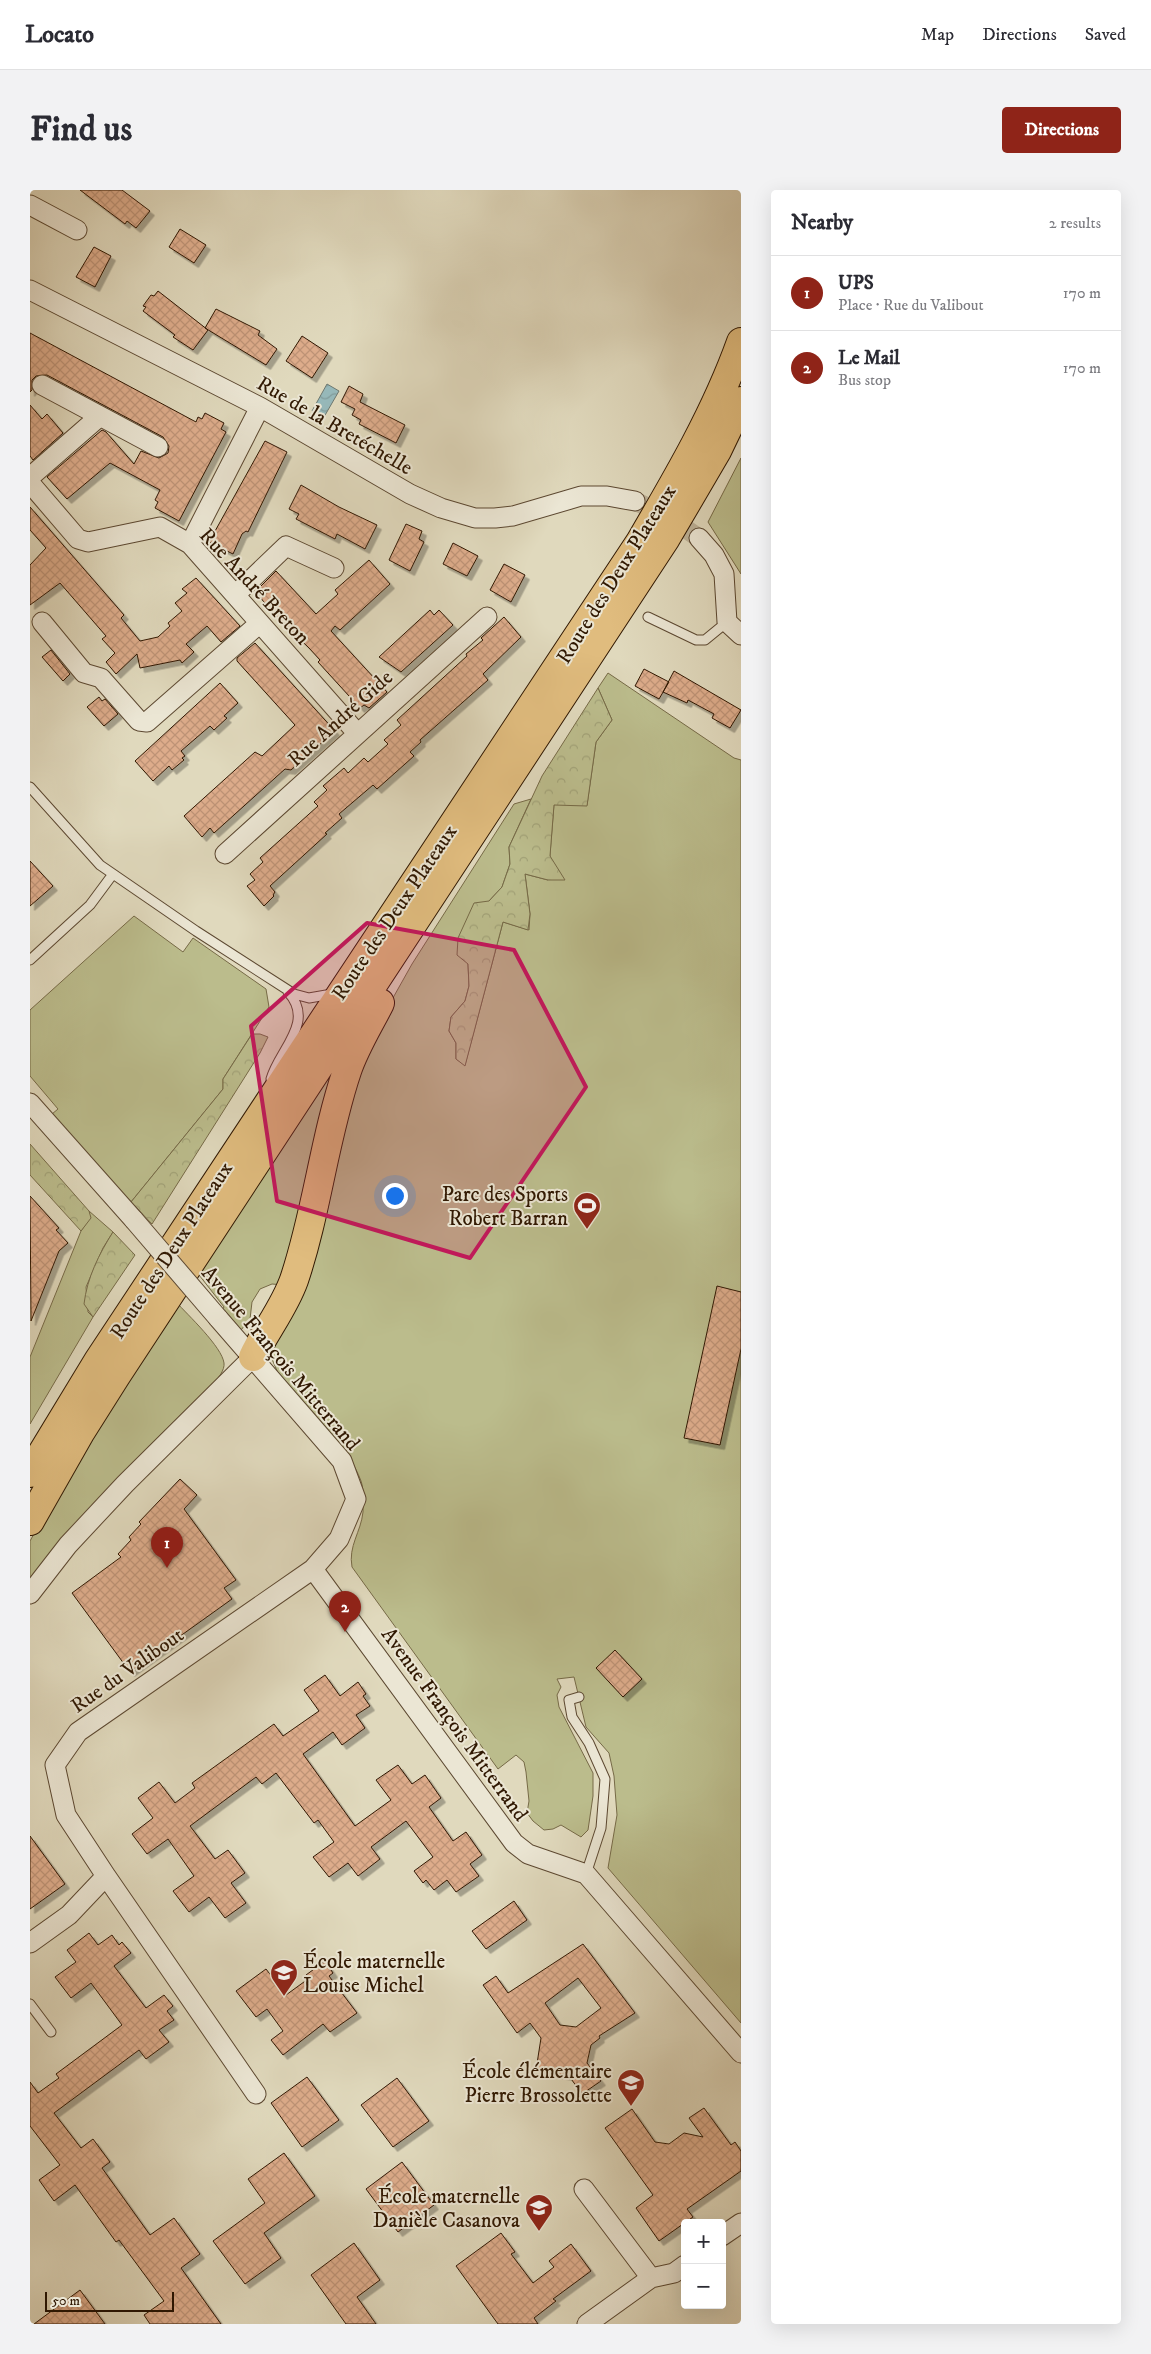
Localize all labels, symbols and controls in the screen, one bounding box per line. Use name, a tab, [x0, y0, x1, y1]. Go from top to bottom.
text: Locato	[25, 20, 94, 50]
text: Map	[921, 24, 954, 46]
text: Directions	[982, 24, 1057, 46]
text: Saved	[1085, 24, 1126, 46]
button: Directions	[1002, 107, 1121, 153]
text: Find us	[30, 108, 132, 152]
text: Nearby	[791, 210, 853, 236]
text: 2 results	[1049, 213, 1101, 233]
text: UPS	[838, 272, 874, 295]
text: 1	[804, 283, 810, 303]
text: 170 m	[1063, 283, 1101, 303]
text: Place · Rue du Valibout	[838, 295, 984, 315]
text: Le Mail	[838, 347, 900, 370]
text: 2	[803, 358, 811, 378]
text: 170 m	[1063, 358, 1101, 378]
text: Bus stop	[838, 370, 891, 390]
street label: Rue de la Bretéchelle	[252, 371, 417, 481]
street label: Route des Deux Plateaux	[551, 480, 683, 669]
street label: Rue André Breton	[193, 523, 315, 651]
street label: Rue André Gide	[283, 665, 399, 773]
street label: Route des Deux Plateaux	[326, 820, 463, 1005]
street label: Route des Deux Plateaux	[105, 1157, 239, 1344]
place label: Parc des Sports Robert Barran	[442, 1182, 568, 1232]
your location	[382, 1183, 408, 1209]
sports icon: Parc des Sports Robert Barran	[572, 1191, 602, 1230]
street label: Avenue François Mitterrand	[195, 1261, 366, 1457]
pin: 1	[151, 1527, 183, 1568]
pin: 2	[329, 1591, 361, 1632]
street label: Rue du Valibout	[66, 1622, 189, 1719]
street label: Avenue François Mitterrand	[375, 1623, 534, 1827]
place label: École maternelle Louise Michel	[303, 1948, 446, 1999]
school or university icon: École maternelle Louise Michel	[269, 1958, 299, 1997]
place label: École élémentaire Pierre Brossolette	[462, 2058, 612, 2109]
school or university icon: École élémentaire Pierre Brossolette	[616, 2068, 646, 2107]
place label: École maternelle Danièle Casanova	[373, 2183, 520, 2234]
school or university icon: École maternelle Danièle Casanova	[524, 2193, 554, 2232]
map controls	[681, 2219, 726, 2309]
button: +	[681, 2219, 726, 2264]
button: −	[681, 2264, 726, 2309]
scale bar	[45, 2289, 174, 2312]
text: 50 m	[52, 2292, 80, 2310]

